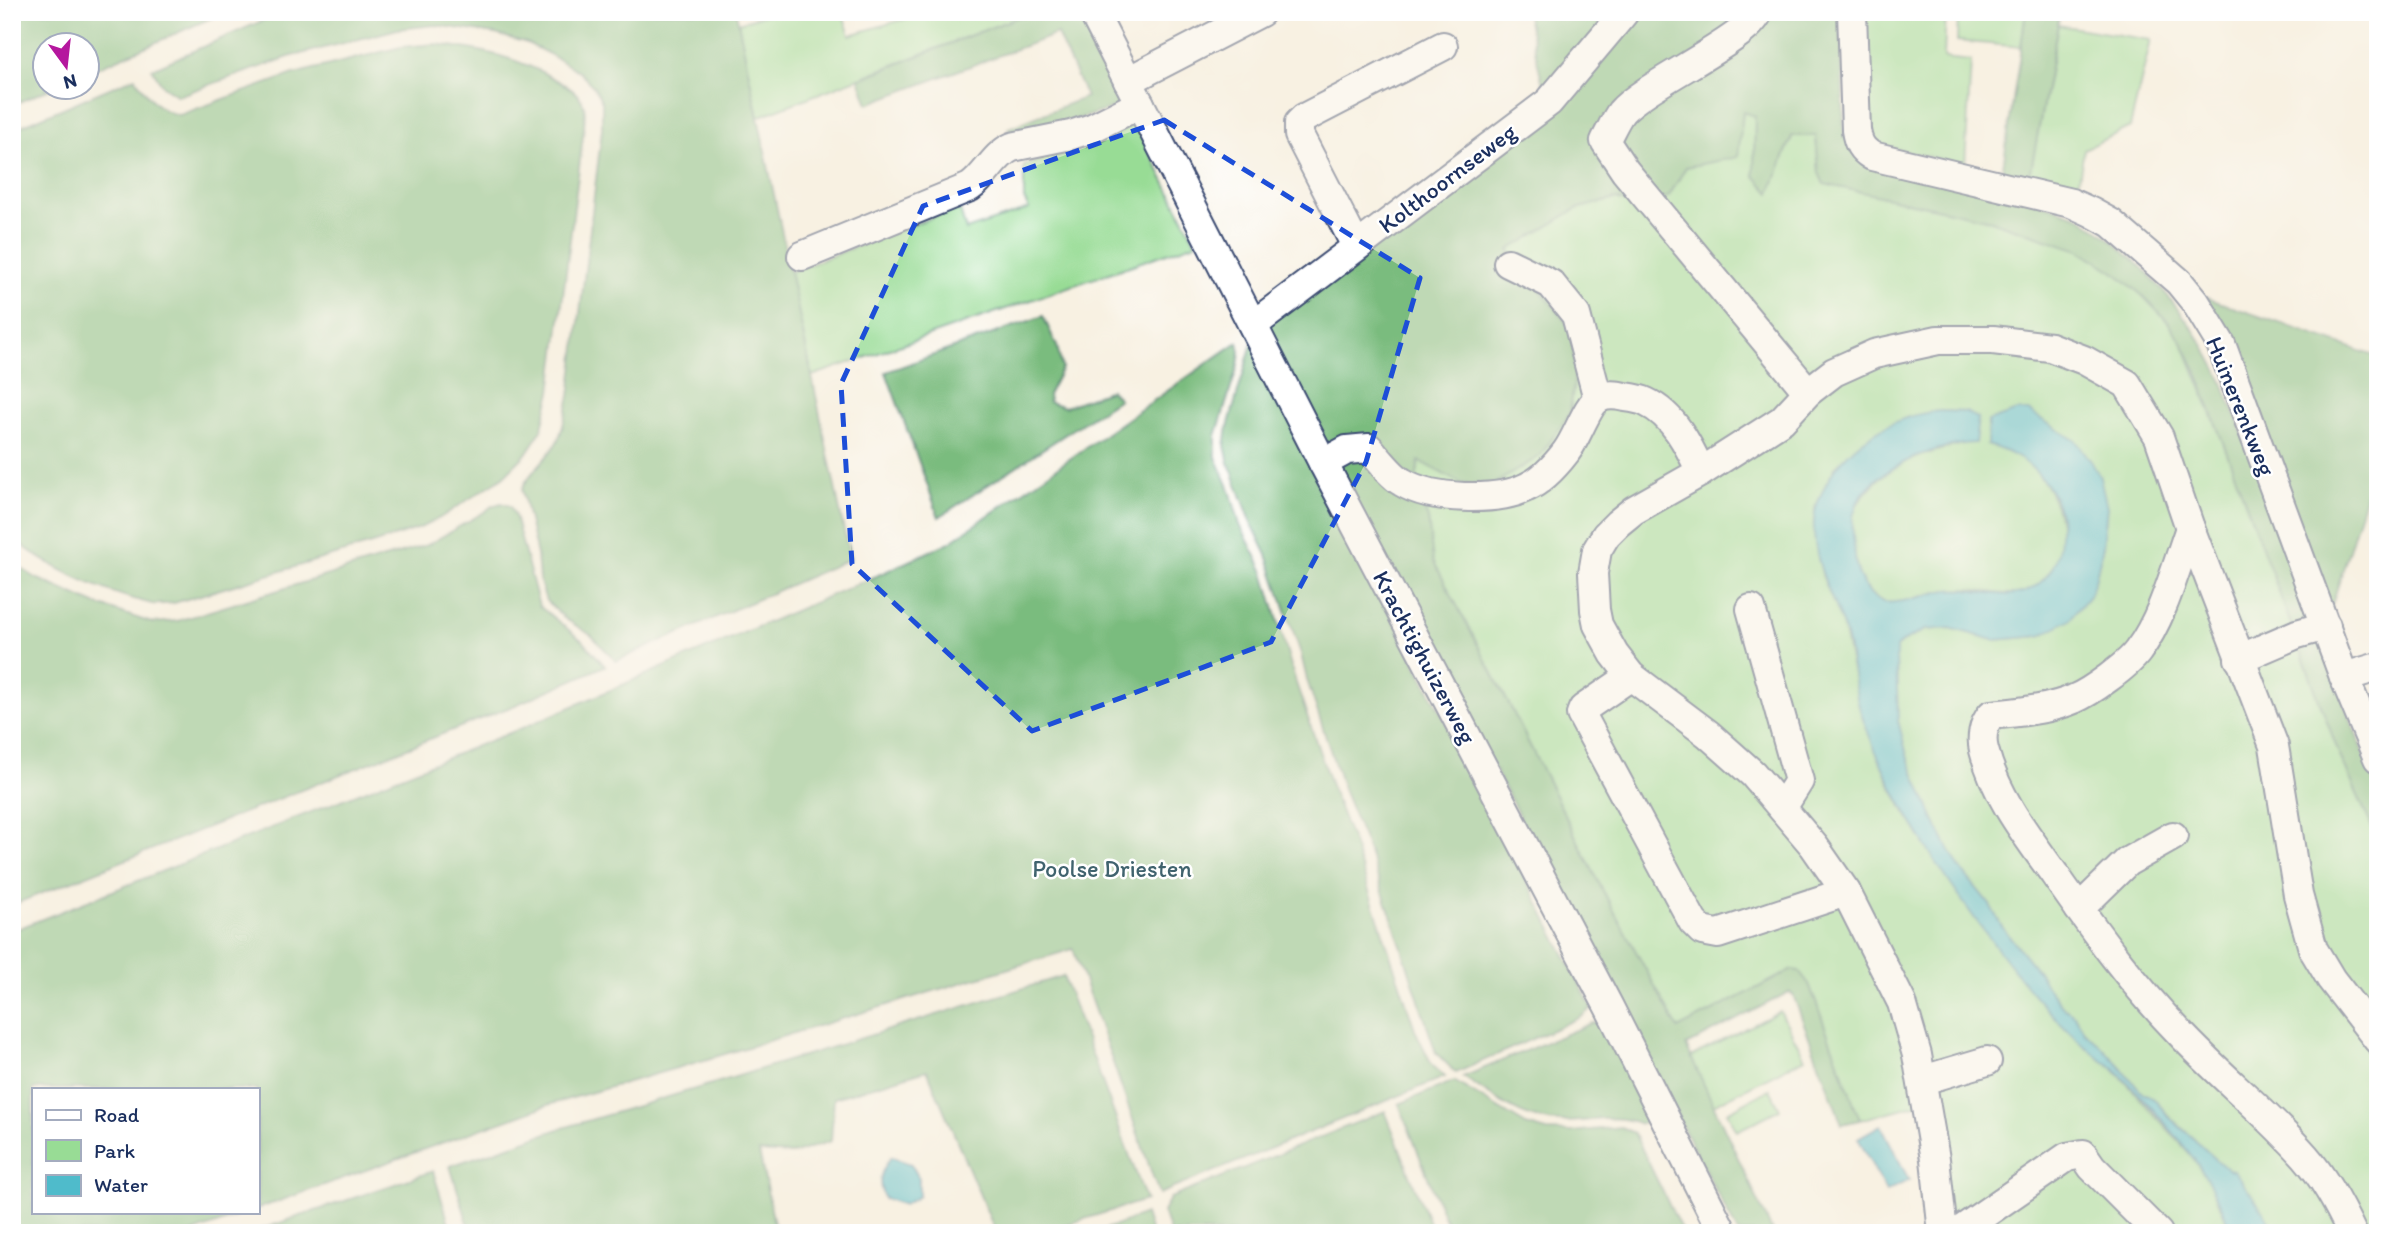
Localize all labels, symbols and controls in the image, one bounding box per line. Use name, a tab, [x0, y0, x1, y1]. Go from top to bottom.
north arrow	[32, 32, 102, 102]
text: N	[61, 69, 79, 95]
street label: Kolthoornseweg	[1372, 116, 1522, 239]
street label: Huinerenkweg	[2200, 332, 2282, 481]
street label: Krachtighuizerweg	[1367, 565, 1483, 749]
park label: Poolse Driesten	[1032, 854, 1192, 883]
legend	[32, 1088, 259, 1214]
text: Road	[94, 1102, 140, 1127]
text: Park	[94, 1138, 136, 1163]
text: Water	[94, 1172, 148, 1197]

